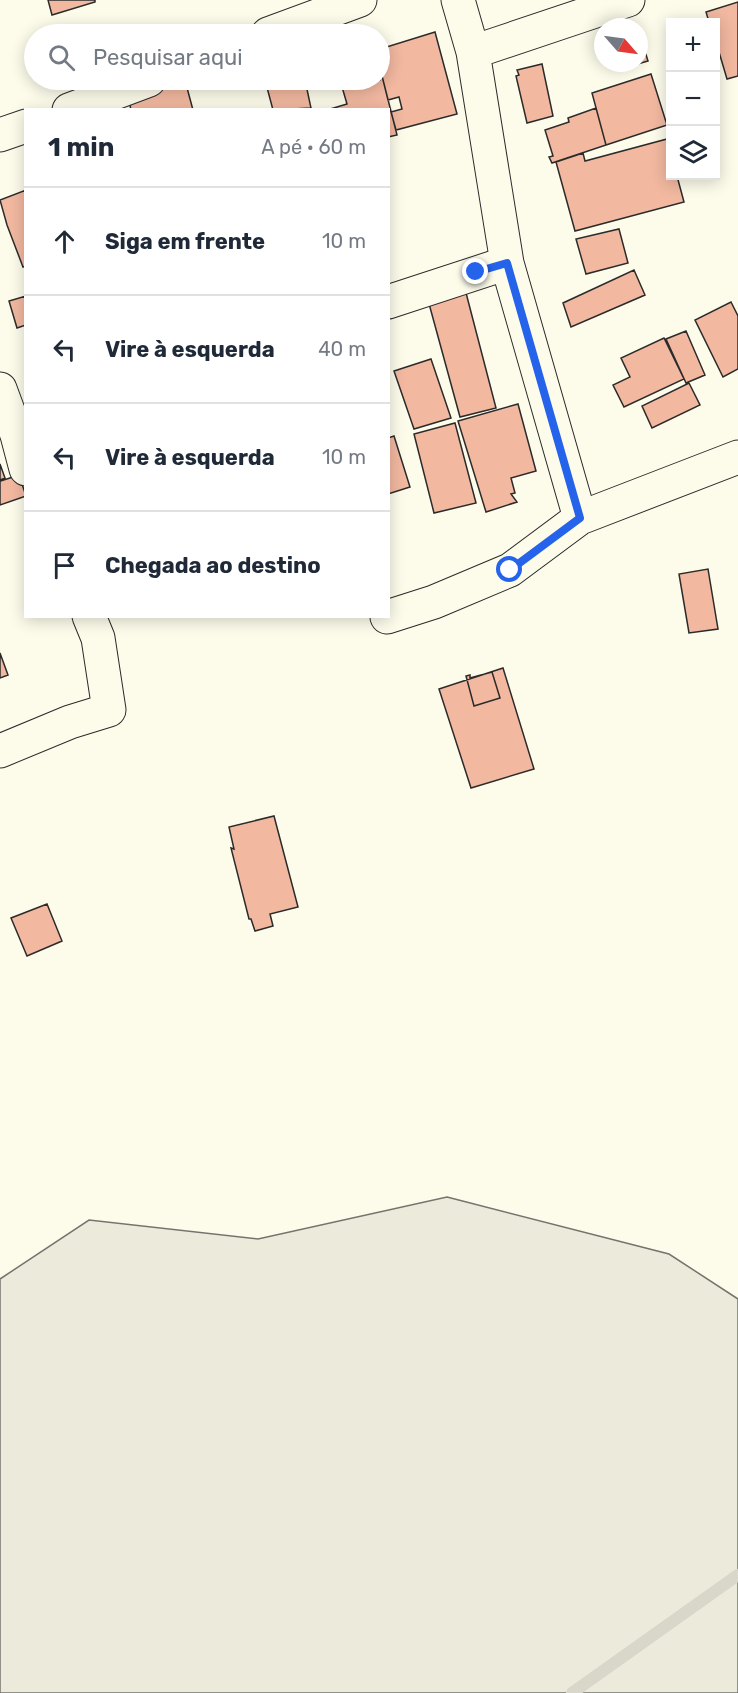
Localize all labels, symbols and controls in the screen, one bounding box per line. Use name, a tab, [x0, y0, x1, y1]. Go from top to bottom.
north arrow	[594, 18, 648, 72]
map controls	[666, 18, 720, 180]
button: +	[666, 18, 720, 72]
search box	[24, 24, 390, 90]
icon: search	[45, 41, 78, 74]
text: Pesquisar aqui	[93, 44, 243, 71]
button: −	[666, 72, 720, 126]
button: layers	[666, 126, 720, 180]
text: 1 min	[48, 132, 114, 163]
text: A pé · 60 m	[261, 135, 366, 159]
icon: ahead	[48, 225, 81, 258]
text: Siga em frente	[105, 228, 265, 255]
text: 10 m	[322, 229, 366, 253]
route end	[462, 258, 488, 284]
icon: left	[48, 333, 81, 366]
text: Vire à esquerda	[105, 336, 275, 363]
text: 40 m	[318, 337, 366, 361]
icon: left	[48, 441, 81, 474]
text: Vire à esquerda	[105, 444, 275, 471]
text: 10 m	[322, 445, 366, 469]
icon: arrive	[48, 549, 81, 582]
text: Chegada ao destino	[105, 552, 321, 579]
route start	[496, 556, 522, 582]

